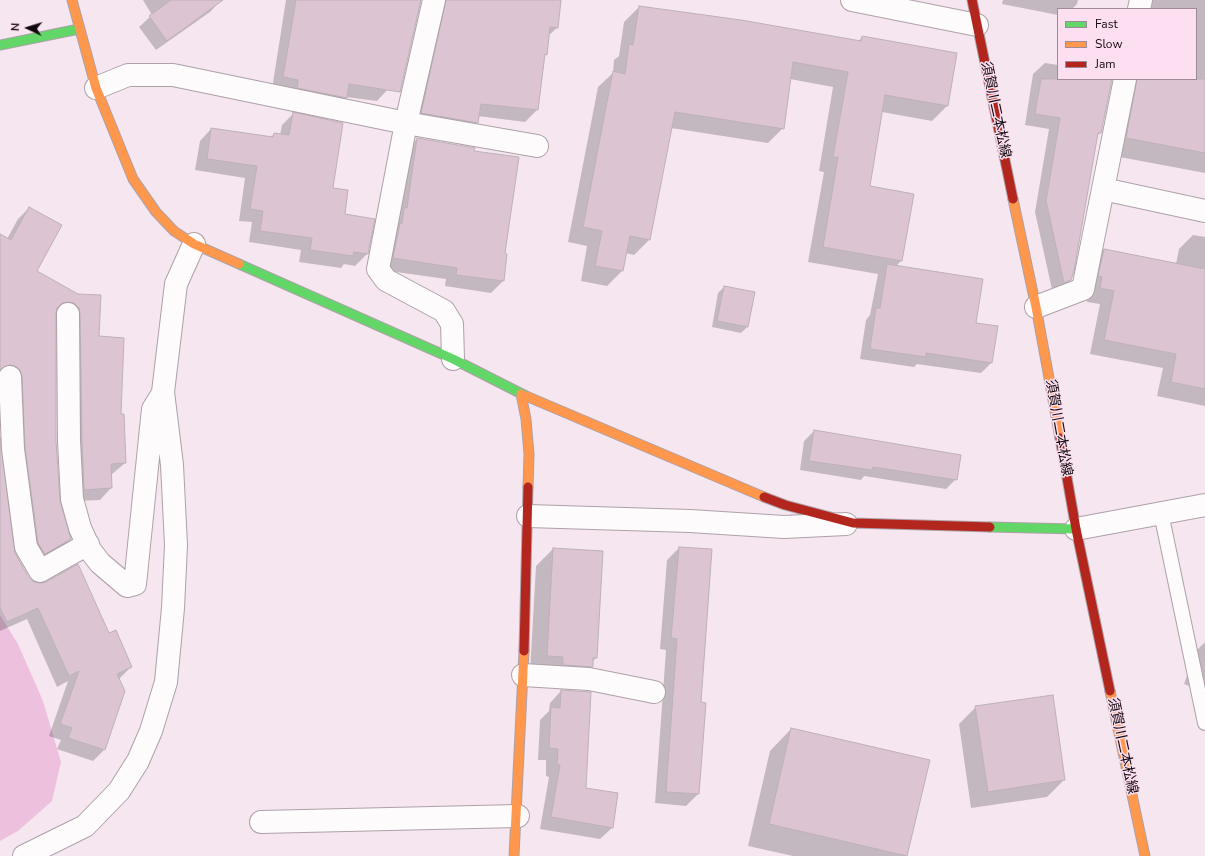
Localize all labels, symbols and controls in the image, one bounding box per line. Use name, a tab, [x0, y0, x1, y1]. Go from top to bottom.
north arrow	[8, 8, 48, 48]
legend	[1057, 8, 1197, 80]
text: Fast	[1095, 16, 1118, 32]
text: N	[8, 23, 23, 32]
text: Slow	[1095, 36, 1123, 52]
text: Jam	[1095, 56, 1116, 72]
street label: 須賀川二本松線	[977, 60, 1013, 160]
street label: 須賀川二本松線	[1041, 378, 1075, 478]
street label: 須賀川二本松線	[1104, 696, 1140, 796]

